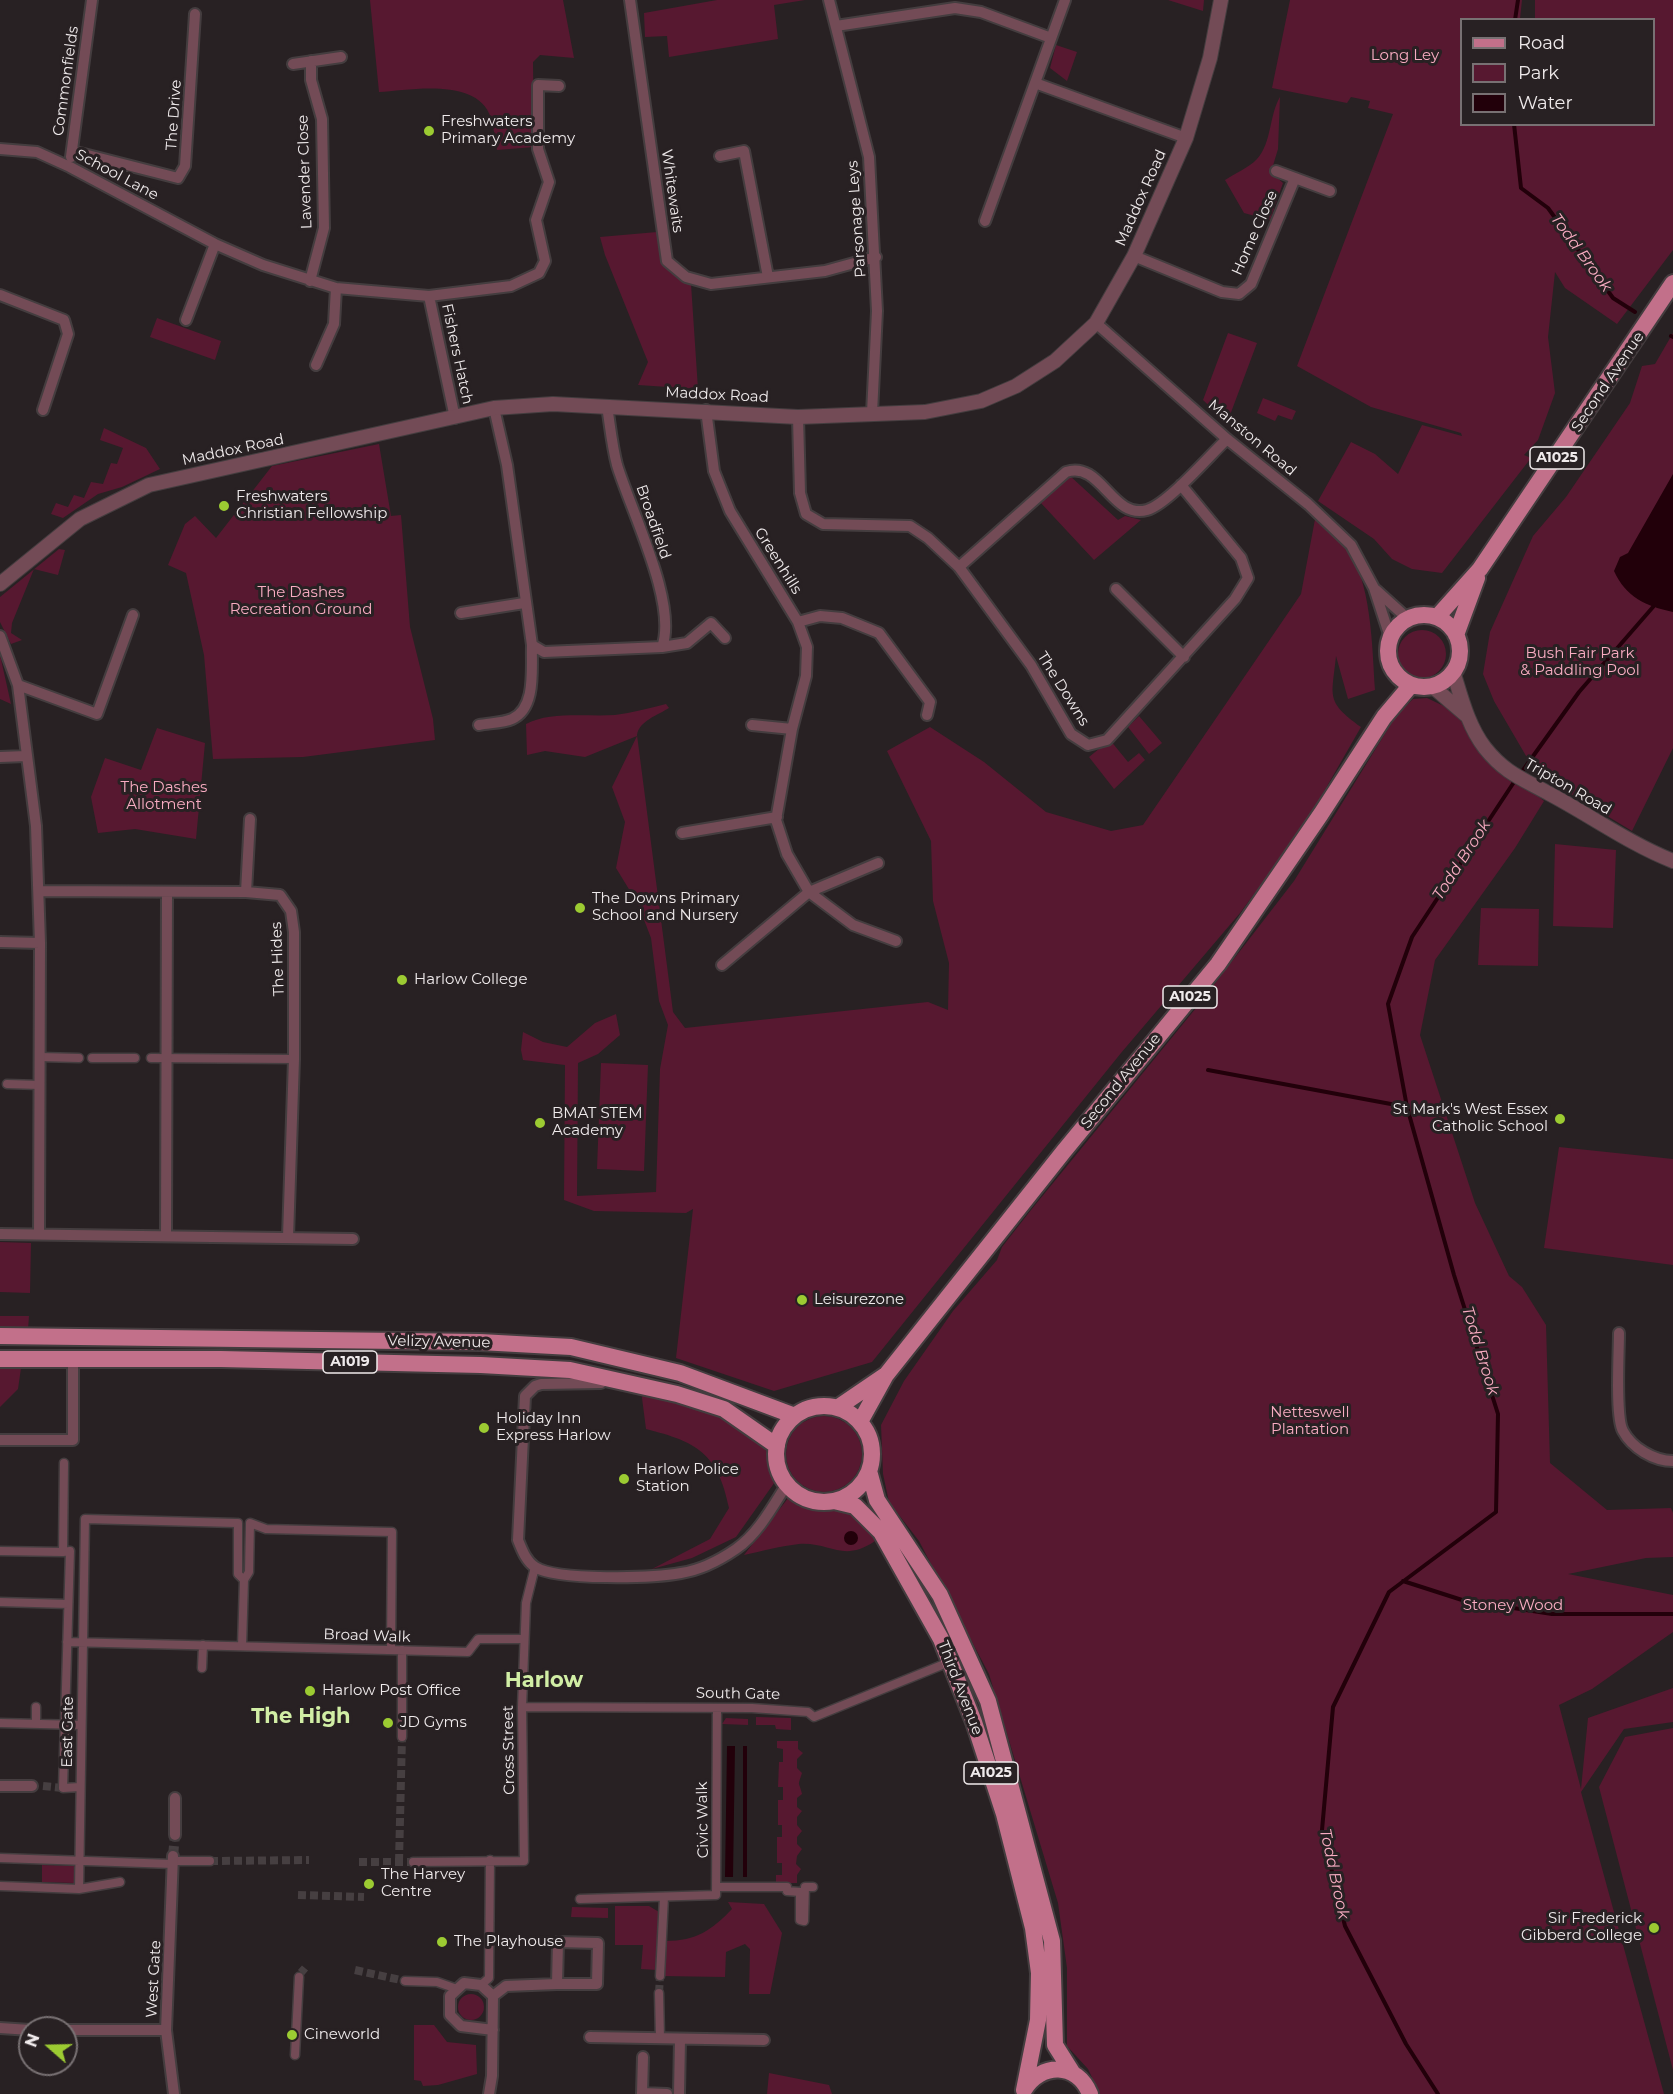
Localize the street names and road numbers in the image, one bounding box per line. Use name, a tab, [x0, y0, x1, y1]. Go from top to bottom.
street label: Commonfields	[49, 25, 83, 137]
street label: The Drive	[163, 79, 185, 151]
street label: Lavender Close	[294, 115, 316, 229]
street label: School Lane	[72, 146, 162, 204]
street label: Maddox Road	[1112, 147, 1170, 249]
street label: Whitewaits	[657, 148, 687, 234]
street label: Parsonage Leys	[844, 160, 870, 278]
street label: Home Close	[1228, 188, 1282, 278]
street label: Fishers Hatch	[438, 302, 476, 406]
street label: Second Avenue	[1568, 329, 1648, 435]
street label: Maddox Road	[665, 383, 769, 407]
street label: Manston Road	[1204, 396, 1300, 480]
street label: Maddox Road	[180, 430, 286, 470]
road number: A1025	[1530, 447, 1584, 469]
street label: Broadfield	[632, 482, 674, 562]
street label: Greenhills	[750, 524, 806, 598]
street label: The Downs	[1033, 649, 1093, 729]
street label: Tripton Road	[1521, 755, 1615, 819]
street label: The Hides	[268, 921, 288, 997]
road number: A1025	[1163, 986, 1217, 1008]
street label: Second Avenue	[1077, 1030, 1165, 1132]
street label: Velizy Avenue	[387, 1332, 491, 1352]
road number: A1019	[323, 1351, 377, 1373]
street label: Broad Walk	[323, 1625, 411, 1647]
street label: Third Avenue	[934, 1638, 986, 1738]
street label: South Gate	[696, 1684, 780, 1704]
street label: East Gate	[58, 1696, 78, 1768]
street label: Cross Street	[499, 1705, 519, 1795]
road number: A1025	[964, 1762, 1018, 1784]
street label: Civic Walk	[693, 1781, 713, 1859]
street label: West Gate	[143, 1940, 165, 2018]

